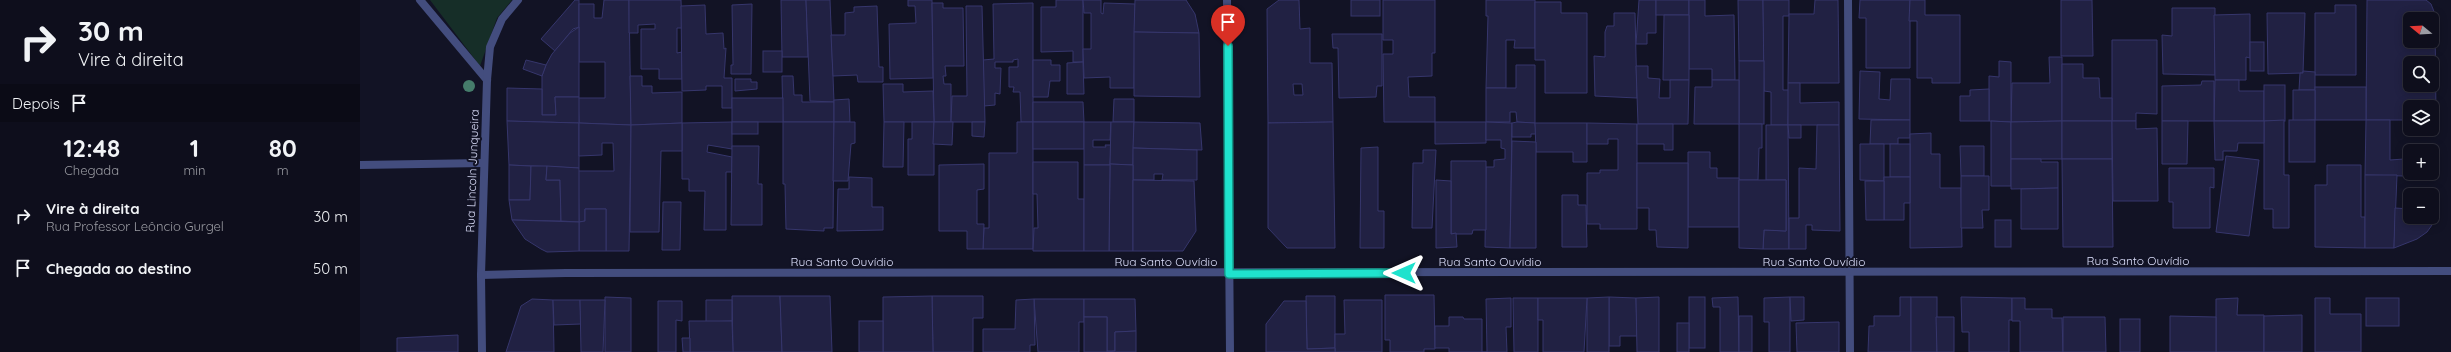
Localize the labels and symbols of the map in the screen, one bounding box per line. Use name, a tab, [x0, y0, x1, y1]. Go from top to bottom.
pin	[1211, 5, 1245, 46]
north arrow	[2403, 12, 2439, 48]
street label: Rua Lincoln Junqueira	[462, 109, 482, 233]
position arrow	[1383, 252, 1425, 294]
street label: Rua Santo Ouvídio	[2087, 253, 2189, 268]
street label: Rua Santo Ouvídio	[791, 254, 893, 269]
street label: Rua Santo Ouvídio	[1115, 254, 1217, 269]
street label: Rua Santo Ouvídio	[1439, 254, 1541, 269]
street label: Rua Santo Ouvídio	[1763, 254, 1865, 269]

